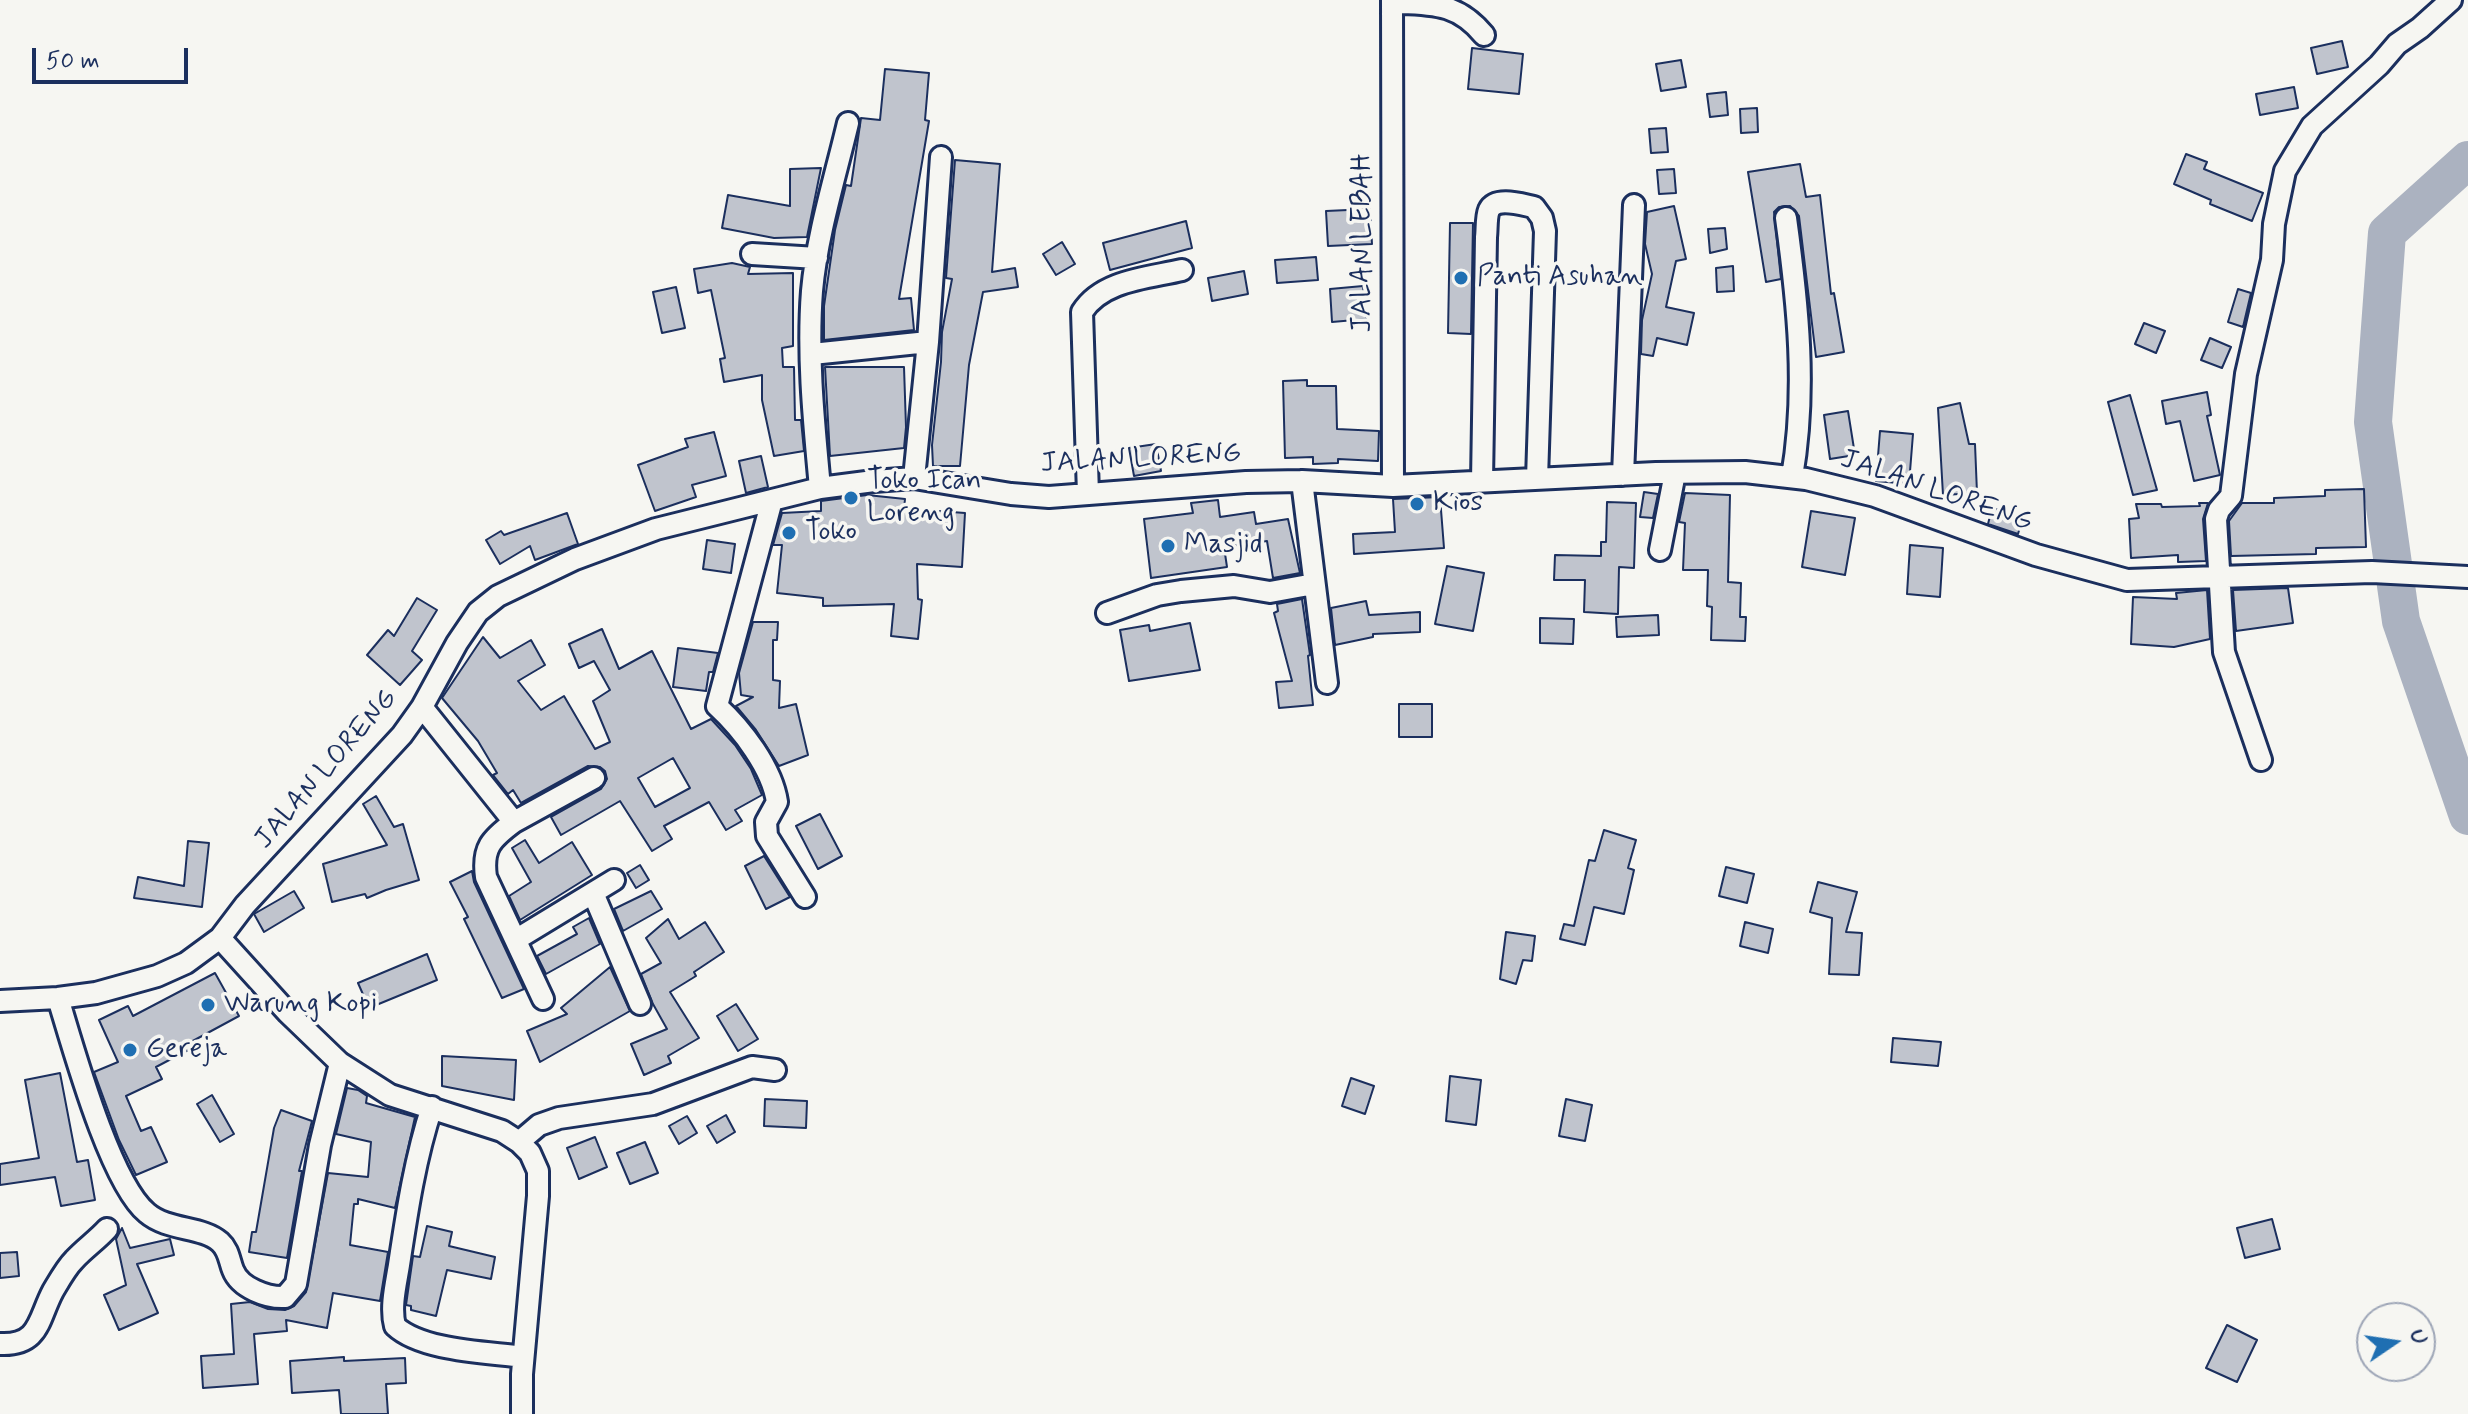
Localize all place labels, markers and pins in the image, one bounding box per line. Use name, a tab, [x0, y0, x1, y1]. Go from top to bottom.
place label: Panti Asuhan	[1477, 261, 1642, 295]
marker: Panti Asuhan	[1452, 269, 1470, 287]
place label: Toko Ican Loreng	[867, 465, 982, 531]
place label: Kios	[1433, 487, 1483, 521]
marker: Toko Ican Loreng	[842, 489, 860, 507]
marker: Kios	[1408, 495, 1426, 513]
place label: Toko	[805, 516, 857, 550]
marker: Toko	[780, 524, 798, 542]
place label: Masjid	[1184, 529, 1263, 563]
marker: Masjid	[1159, 537, 1177, 555]
place label: Warung Kopi	[224, 988, 377, 1022]
marker: Warung Kopi	[199, 996, 217, 1014]
place label: Gereja	[146, 1033, 227, 1067]
marker: Gereja	[121, 1041, 139, 1059]

